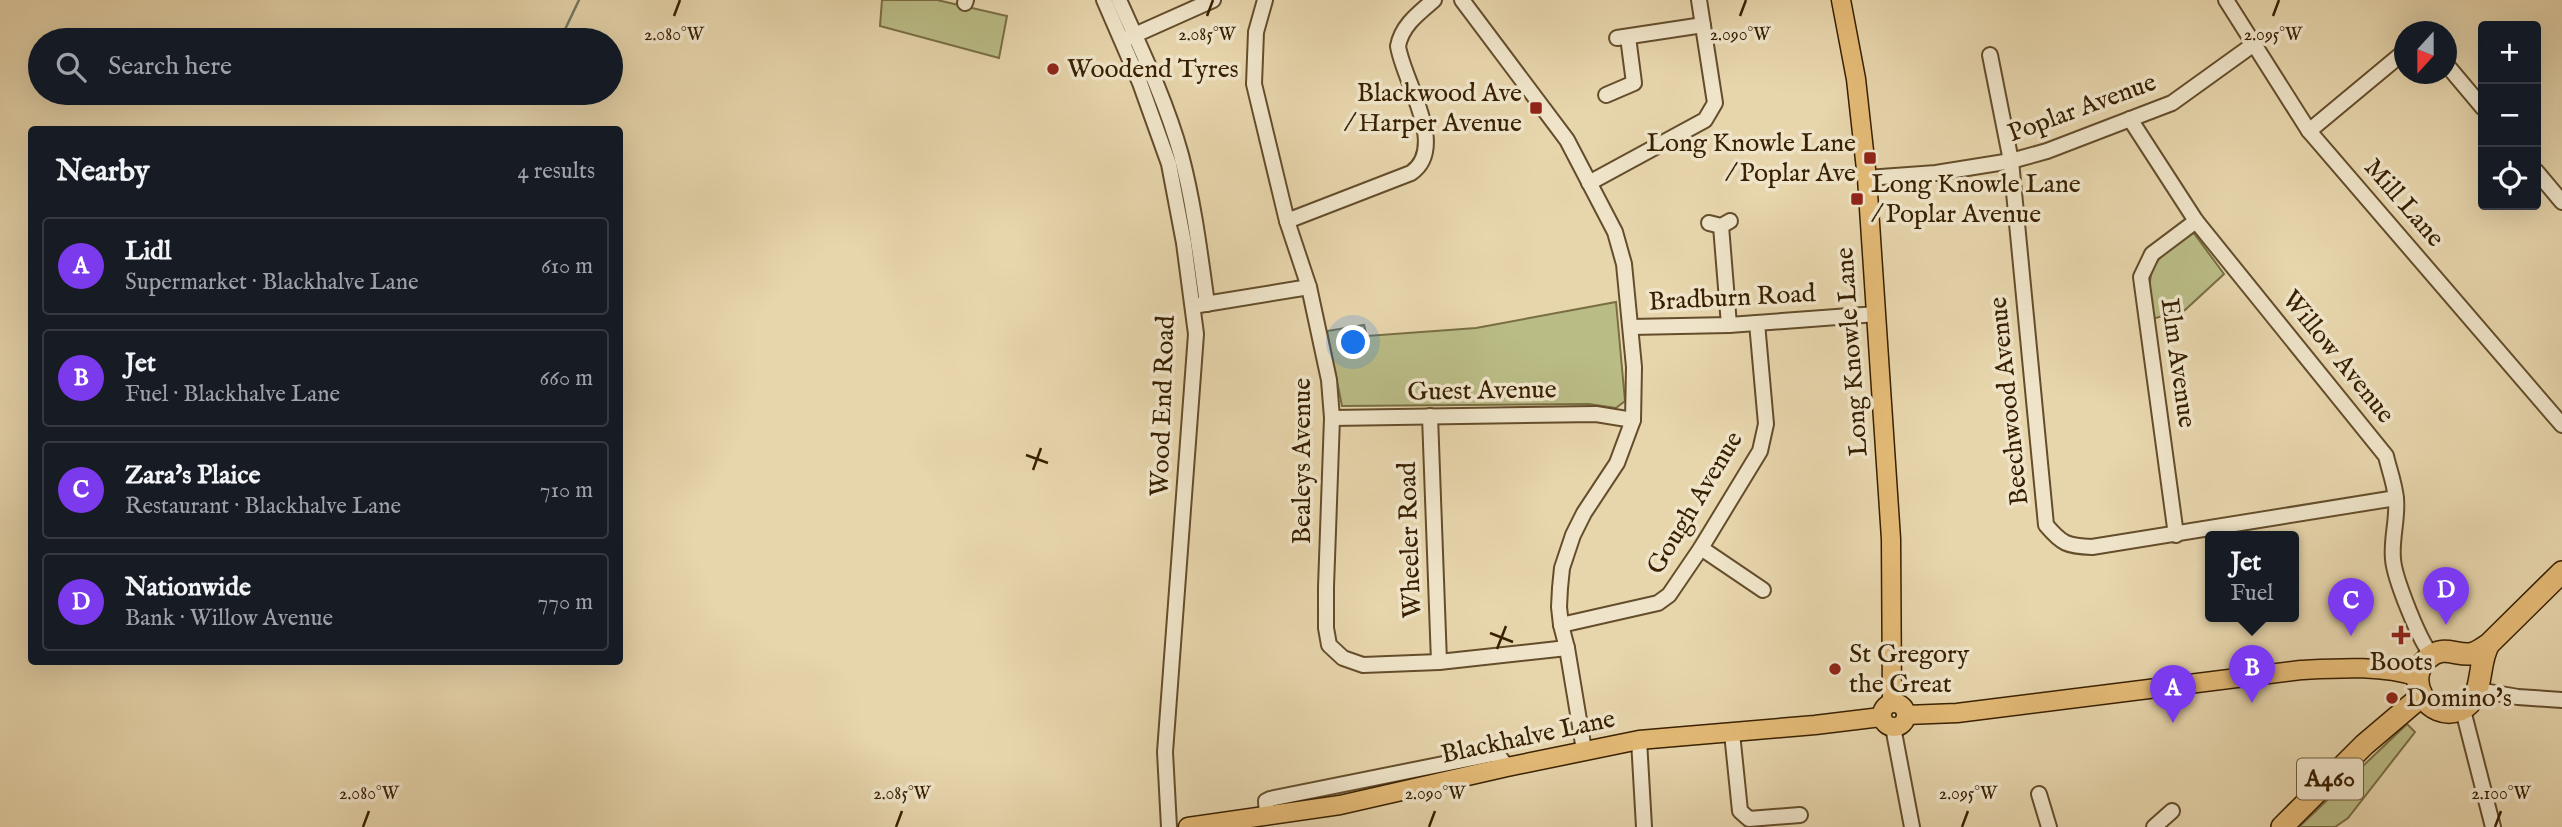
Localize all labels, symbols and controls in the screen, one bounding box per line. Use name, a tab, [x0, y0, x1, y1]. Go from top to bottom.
north arrow	[2394, 21, 2457, 84]
map controls	[2478, 21, 2541, 210]
button: +	[2478, 21, 2541, 84]
text: 2.080°W	[644, 24, 705, 47]
text: 2.085°W	[1178, 24, 1237, 47]
text: 2.090°W	[1710, 24, 1771, 47]
text: 2.095°W	[2244, 24, 2303, 47]
search box	[28, 28, 623, 105]
icon: search	[52, 48, 90, 86]
text: Search here	[108, 50, 232, 83]
place label: Woodend Tyres	[1067, 53, 1239, 86]
marker: Woodend Tyres	[1045, 61, 1061, 77]
street label: Poplar Avenue	[2003, 66, 2161, 150]
place label: Blackwood Ave / Harper Avenue	[1344, 77, 1522, 140]
button: −	[2478, 84, 2541, 147]
marker: Blackwood Ave / Harper Avenue	[1528, 100, 1544, 116]
place label: Long Knowle Lane / Poplar Ave	[1646, 127, 1856, 190]
button: locate	[2478, 147, 2541, 210]
marker: Long Knowle Lane / Poplar Ave	[1862, 150, 1878, 166]
street label: Mill Lane	[2356, 152, 2452, 254]
text: Nearby	[56, 153, 149, 191]
text: 4 results	[517, 157, 595, 186]
place label: Long Knowle Lane / Poplar Avenue	[1871, 168, 2081, 231]
marker: Long Knowle Lane / Poplar Avenue	[1849, 191, 1865, 207]
text: Lidl	[125, 235, 171, 268]
street label: Long Knowle Lane	[1828, 246, 1876, 458]
text: A	[73, 252, 89, 281]
text: 610 m	[541, 252, 593, 281]
text: Supermarket · Blackhalve Lane	[125, 268, 419, 297]
street label: Bradburn Road	[1648, 277, 1816, 319]
street label: Willow Avenue	[2274, 284, 2402, 430]
street label: Beechwood Avenue	[1982, 295, 2036, 507]
street label: Elm Avenue	[2153, 296, 2203, 430]
street label: Wood End Road	[1143, 315, 1183, 497]
your location	[1336, 325, 1370, 359]
text: Jet	[125, 347, 156, 380]
text: B	[73, 364, 89, 393]
text: 660 m	[540, 364, 593, 393]
street label: Guest Avenue	[1407, 373, 1557, 409]
street label: Bealeys Avenue	[1286, 378, 1319, 544]
text: Fuel · Blackhalve Lane	[125, 380, 340, 409]
street label: Gough Avenue	[1639, 425, 1751, 581]
text: Zara's Plaice	[125, 459, 260, 492]
street label: Wheeler Road	[1391, 461, 1429, 619]
text: C	[73, 476, 89, 505]
text: 710 m	[540, 476, 593, 505]
text: Restaurant · Blackhalve Lane	[125, 492, 401, 521]
popup	[2205, 531, 2299, 622]
text: Jet	[2230, 546, 2261, 579]
pin: D	[2423, 567, 2469, 625]
text: Nationwide	[125, 571, 251, 604]
pin: C	[2328, 578, 2374, 636]
text: Fuel	[2230, 579, 2274, 608]
text: D	[72, 588, 90, 617]
text: 770 m	[537, 588, 593, 617]
text: Bank · Willow Avenue	[125, 604, 333, 633]
marker: Boots	[2393, 627, 2409, 643]
place label: St Gregory the Great	[1849, 638, 1970, 701]
pin: B	[2229, 645, 2275, 703]
place label: Boots	[2369, 646, 2433, 679]
marker: St Gregory the Great	[1827, 661, 1843, 677]
pin: A	[2150, 665, 2196, 723]
place label: Domino's	[2406, 682, 2512, 715]
marker: Domino's	[2384, 690, 2400, 706]
street label: Blackhalve Lane	[1438, 702, 1618, 772]
road number: A460	[2297, 758, 2363, 800]
text: 2.080°W	[339, 783, 400, 806]
text: 2.085°W	[873, 783, 932, 806]
text: 2.090°W	[1405, 783, 1466, 806]
text: 2.095°W	[1939, 783, 1998, 806]
text: 2.100°W	[2471, 783, 2532, 806]

